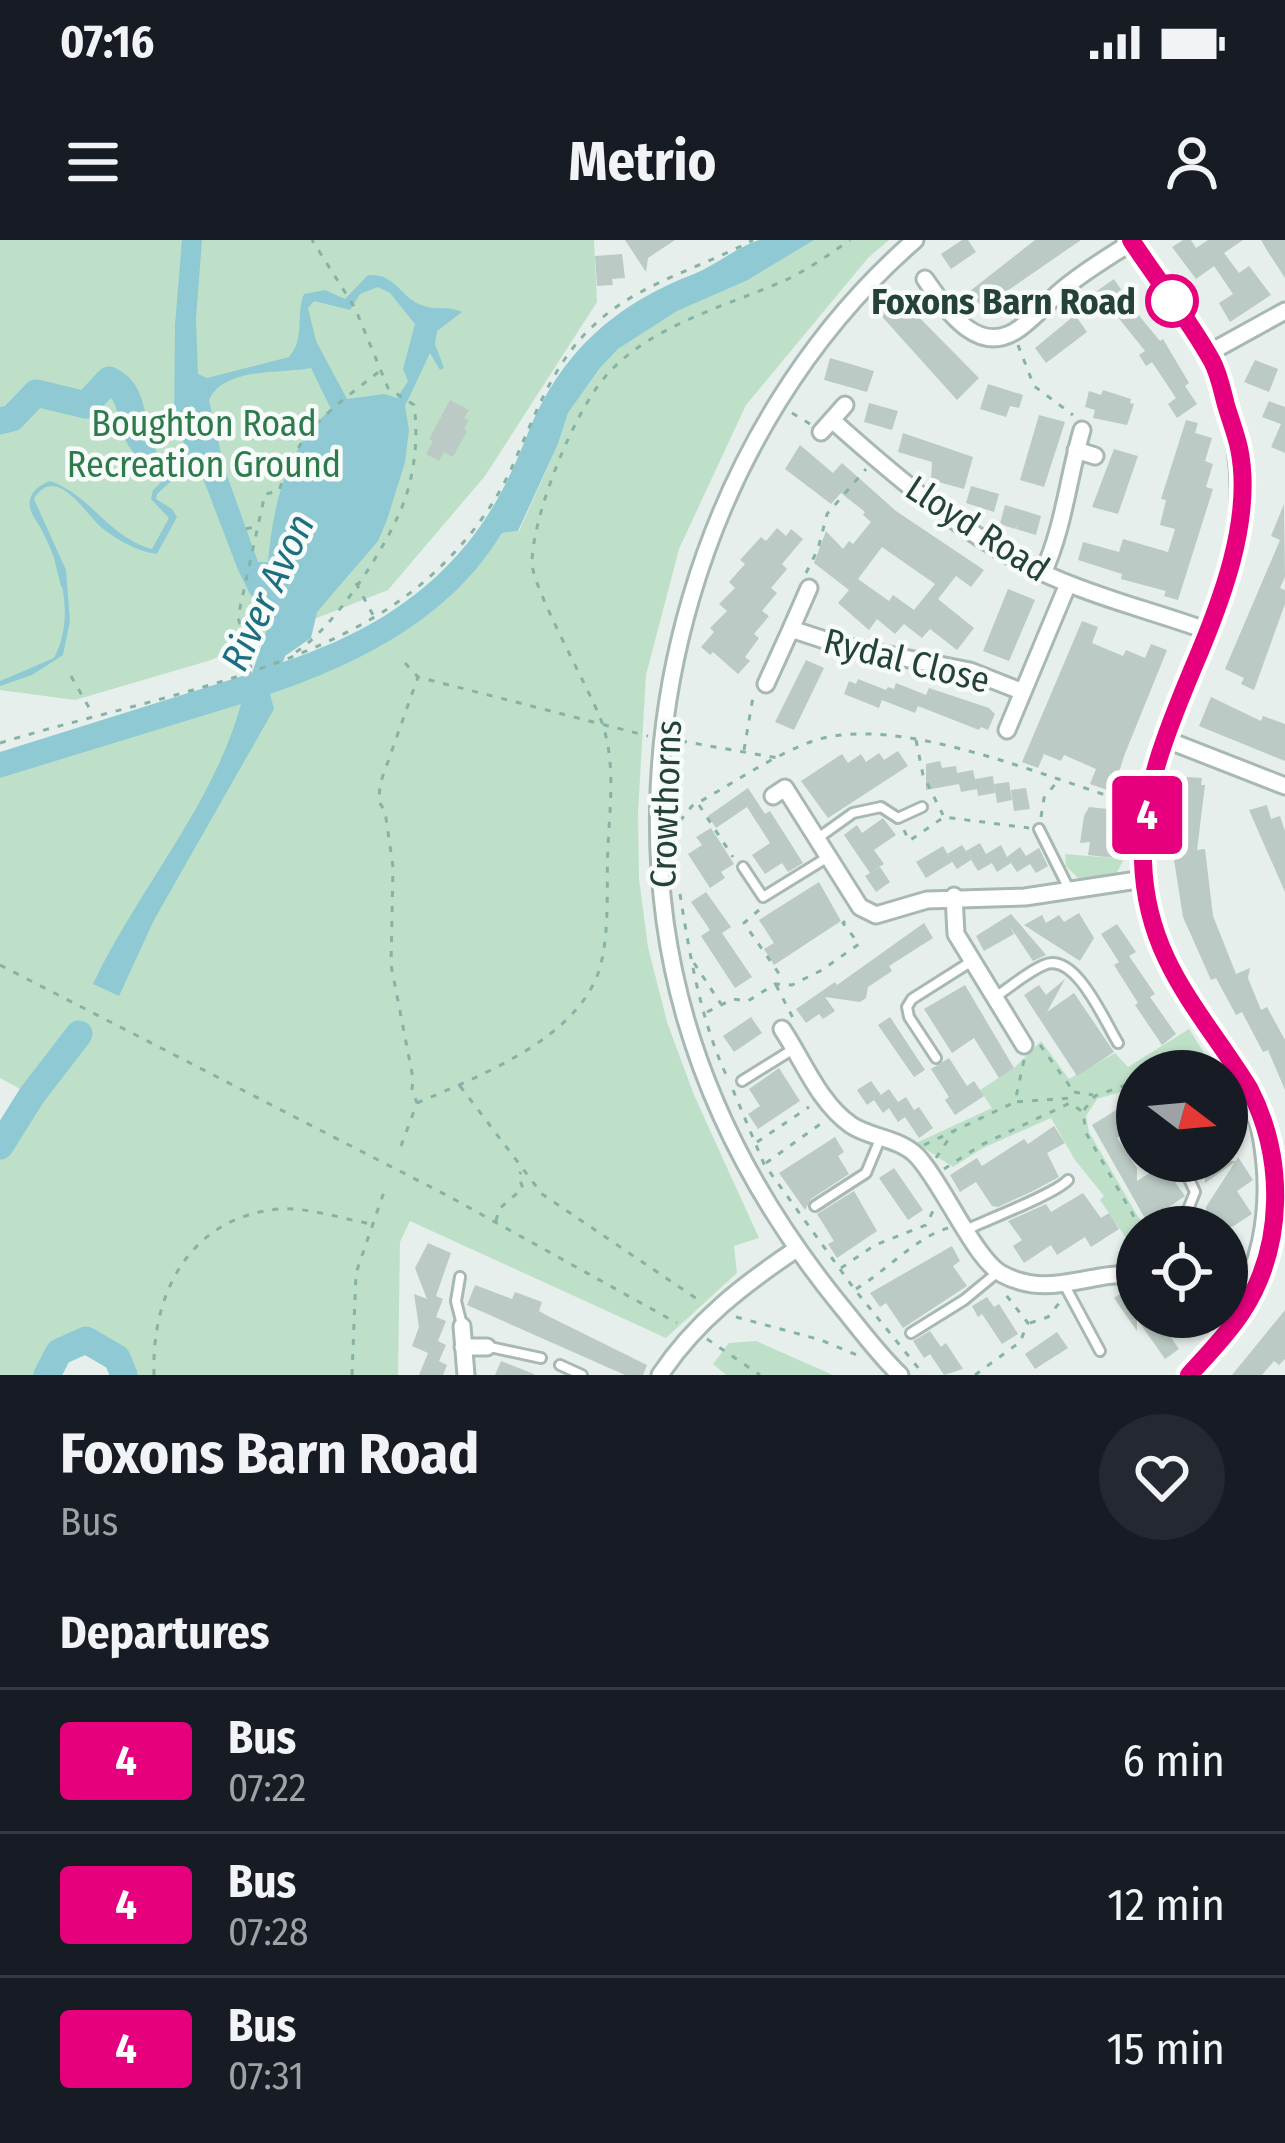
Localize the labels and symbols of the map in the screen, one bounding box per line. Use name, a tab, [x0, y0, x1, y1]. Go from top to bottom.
marker: Foxons Barn Road	[1147, 276, 1197, 326]
place label: Foxons Barn Road	[871, 280, 1136, 324]
park label: Boughton Road Recreation Ground	[67, 402, 341, 487]
street label: Lloyd Road	[898, 466, 1057, 591]
water label: River Avon	[212, 507, 324, 678]
street label: Rydal Close	[819, 619, 994, 703]
street label: Crowthorns	[641, 719, 691, 889]
line badge: 4	[1108, 776, 1186, 854]
north arrow	[1116, 1050, 1248, 1182]

